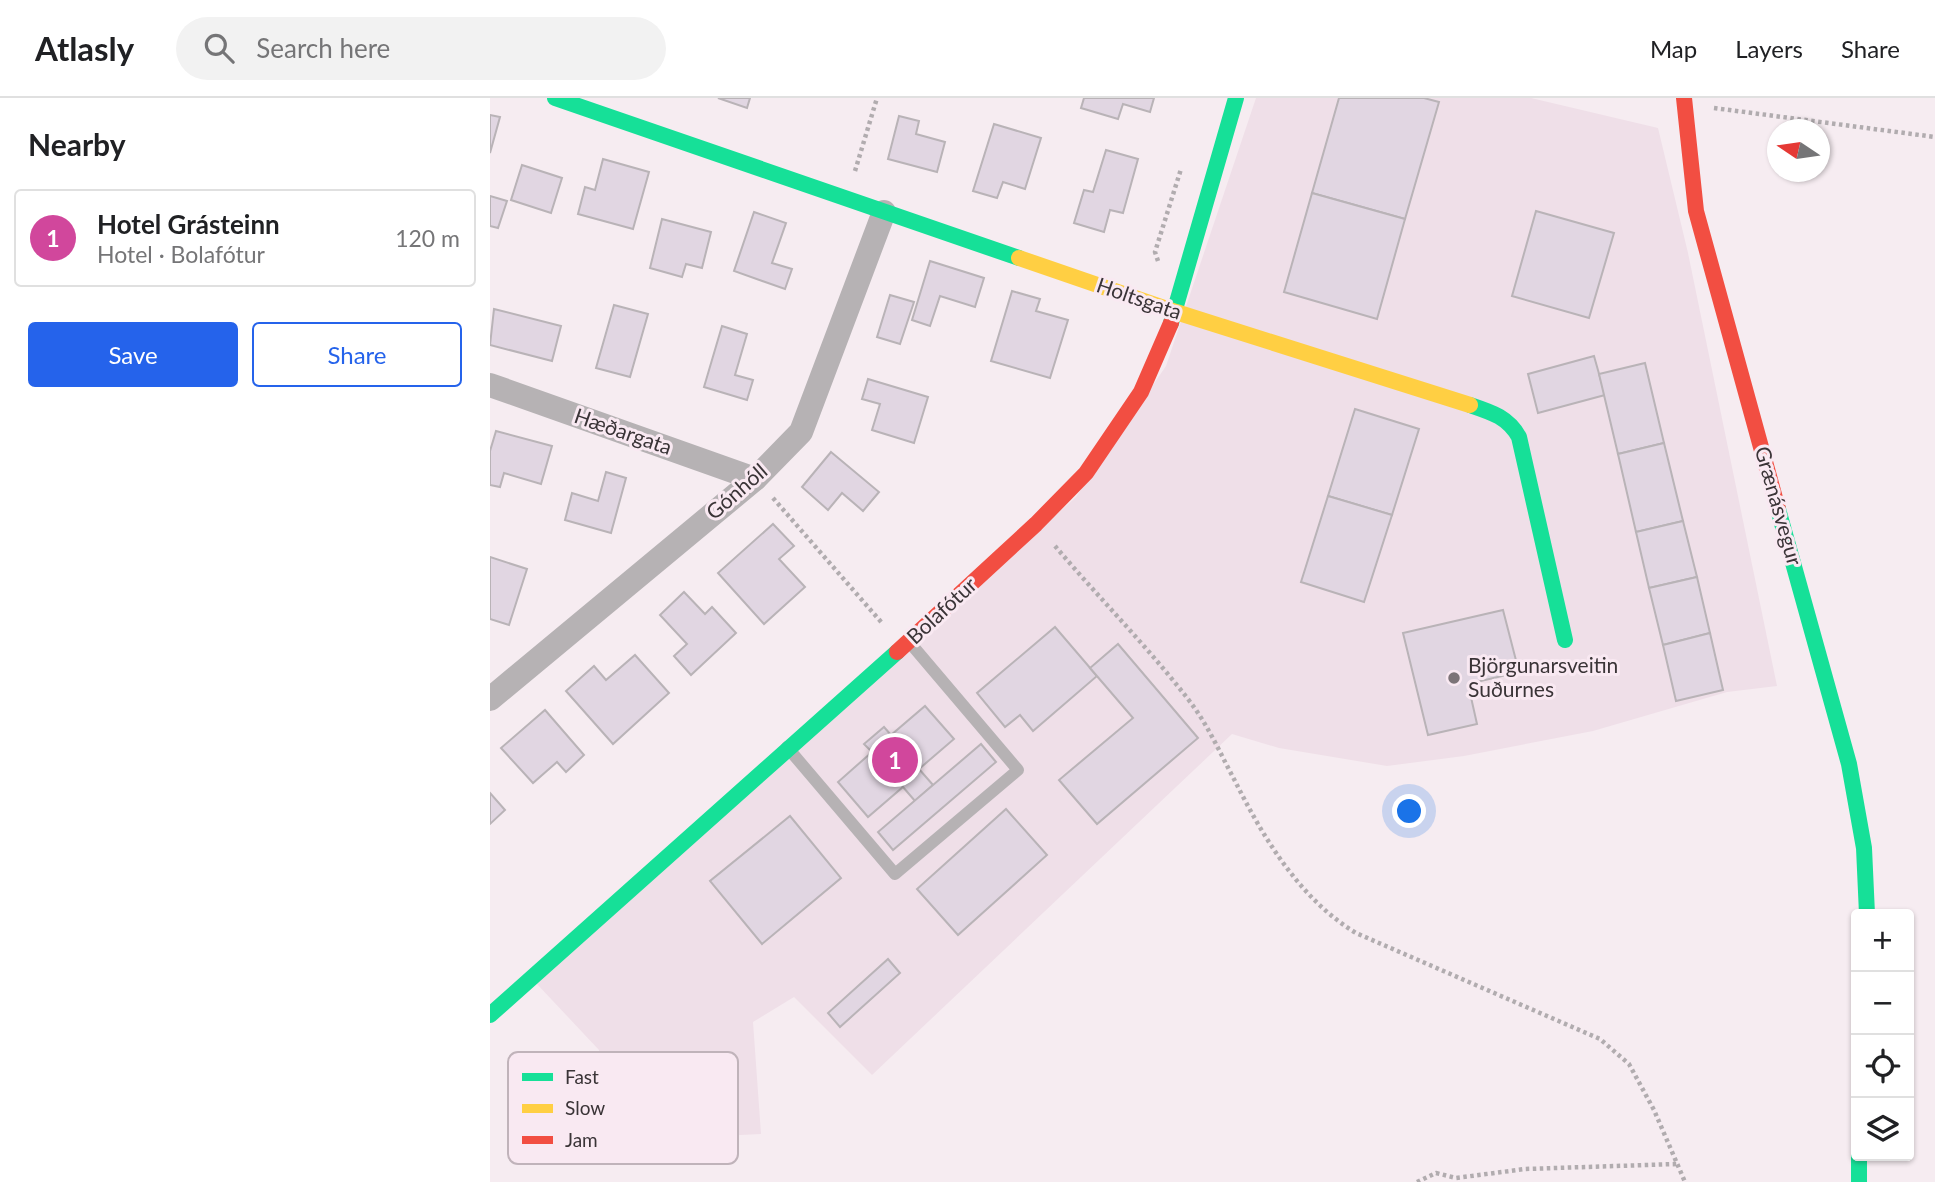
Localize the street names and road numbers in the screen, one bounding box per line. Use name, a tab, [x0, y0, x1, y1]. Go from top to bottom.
street label: Holtsgata	[1094, 271, 1185, 324]
street label: Hæðargata	[571, 402, 676, 459]
street label: Grænásvegur	[1751, 443, 1808, 568]
street label: Gónhóll	[700, 458, 772, 524]
street label: Bolafótur	[901, 571, 981, 648]

